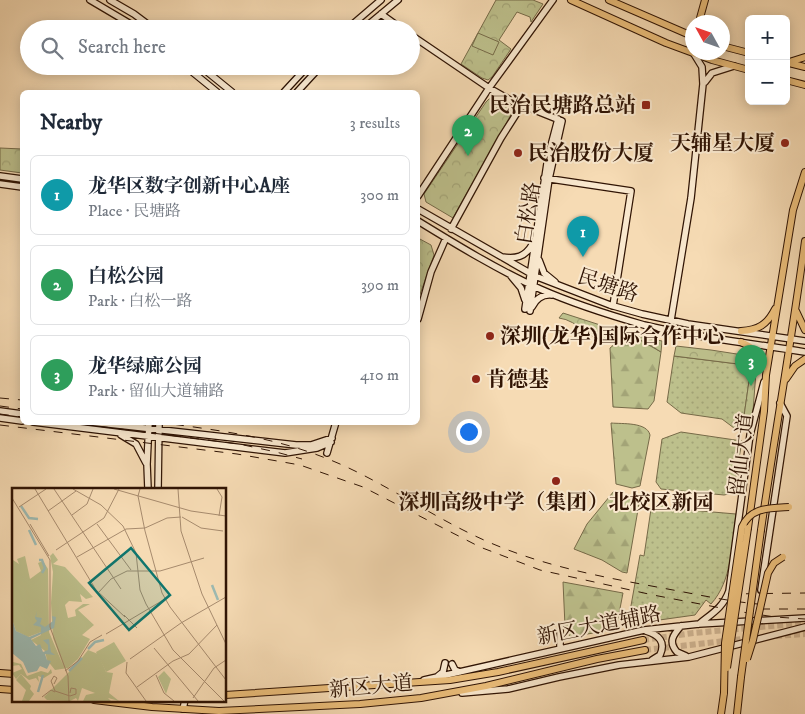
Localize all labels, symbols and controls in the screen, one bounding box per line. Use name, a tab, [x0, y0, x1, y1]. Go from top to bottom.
north arrow	[685, 15, 730, 60]
map controls	[745, 15, 790, 105]
button: +	[745, 15, 790, 60]
search box	[20, 20, 420, 75]
icon: search	[38, 34, 66, 62]
text: Search here	[78, 36, 166, 59]
button: −	[745, 60, 790, 105]
place label: 民治民塘路总站	[489, 93, 636, 119]
marker: 民治民塘路总站	[640, 99, 652, 111]
text: Nearby	[40, 110, 102, 136]
text: 3 results	[350, 113, 400, 133]
pin: 2	[452, 115, 484, 156]
place label: 天辅星大厦	[670, 131, 775, 157]
marker: 天辅星大厦	[779, 137, 791, 149]
place label: 民治股份大厦	[528, 141, 654, 167]
marker: 民治股份大厦	[512, 147, 524, 159]
text: 龙华区数字创新中心A座	[88, 175, 290, 198]
street label: 白松路	[511, 180, 547, 246]
text: 1	[54, 185, 60, 205]
text: 300 m	[360, 185, 399, 205]
text: Place · 民塘路	[88, 201, 181, 221]
pin: 1	[567, 216, 599, 257]
street label: 民塘路	[574, 264, 642, 308]
text: 白松公园	[88, 265, 164, 288]
text: 2	[53, 275, 61, 295]
text: 390 m	[361, 275, 399, 295]
text: Park · 白松一路	[88, 291, 193, 311]
place label: 深圳(龙华)国际合作中心	[500, 324, 724, 350]
marker: 深圳(龙华)国际合作中心	[484, 330, 496, 342]
pin: 3	[735, 345, 767, 386]
text: 龙华绿廊公园	[88, 355, 202, 378]
text: 3	[54, 365, 60, 385]
text: 410 m	[360, 365, 399, 385]
place label: 肯德基	[486, 367, 549, 393]
marker: 肯德基	[470, 373, 482, 385]
text: Park · 留仙大道辅路	[88, 381, 225, 401]
street label: 留仙大道	[724, 412, 760, 498]
your location	[456, 419, 482, 445]
marker: 深圳高级中学（集团）北校区新园	[550, 475, 562, 487]
inset map	[12, 488, 226, 702]
place label: 深圳高级中学（集团）北校区新园	[399, 490, 714, 516]
street label: 新区大道辅路	[535, 601, 664, 651]
street label: 新区大道	[328, 670, 414, 704]

